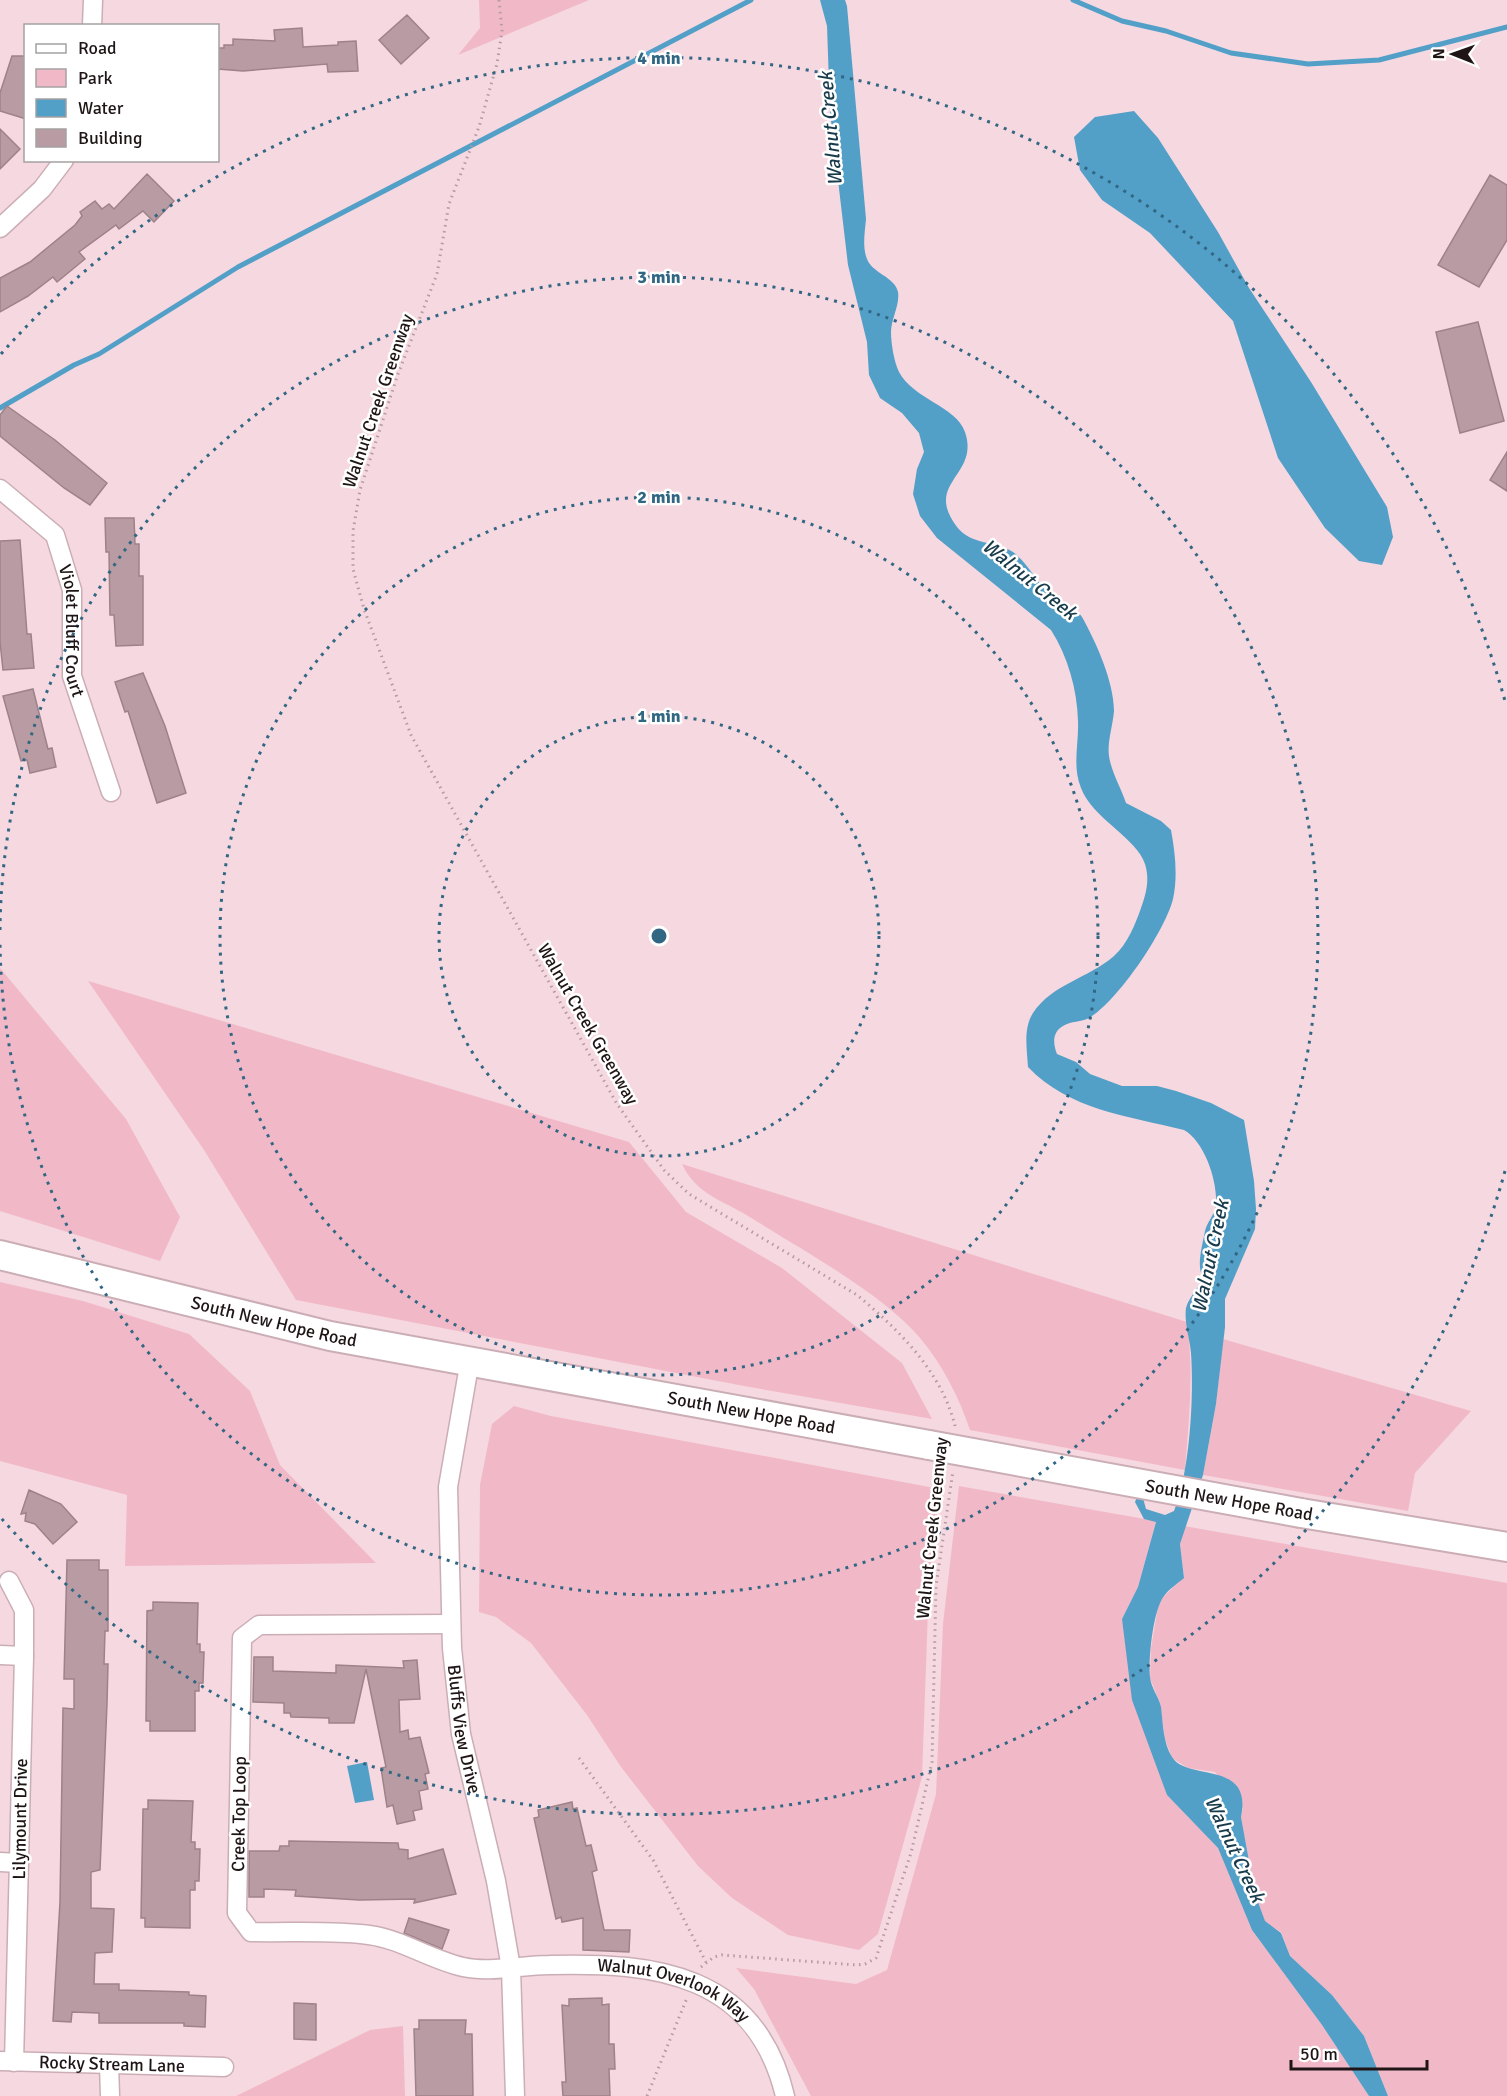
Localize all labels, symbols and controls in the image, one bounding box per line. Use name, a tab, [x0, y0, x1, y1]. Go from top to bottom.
legend	[24, 24, 219, 162]
north arrow	[1423, 24, 1483, 84]
text: Road	[78, 37, 117, 59]
text: 4 min	[637, 47, 681, 69]
text: N	[1429, 48, 1449, 59]
text: Park	[78, 67, 113, 89]
water label: Walnut Creek	[813, 69, 848, 187]
text: Water	[78, 97, 124, 119]
text: Building	[78, 127, 142, 149]
text: 3 min	[637, 266, 681, 288]
street label: Walnut Creek Greenway	[338, 310, 418, 491]
text: 2 min	[637, 486, 681, 508]
water label: Walnut Creek	[977, 534, 1084, 626]
street label: Violet Bluff Court	[54, 562, 89, 700]
text: 1 min	[637, 705, 681, 727]
centre of rings	[649, 926, 669, 946]
street label: Walnut Creek Greenway	[533, 939, 643, 1109]
water label: Walnut Creek	[1186, 1195, 1235, 1315]
street label: South New Hope Road	[189, 1291, 359, 1352]
street label: South New Hope Road	[666, 1387, 837, 1439]
street label: Walnut Creek Greenway	[912, 1435, 953, 1620]
street label: South New Hope Road	[1143, 1474, 1315, 1526]
street label: Bluffs View Drive	[443, 1664, 486, 1796]
street label: Creek Top Loop	[227, 1756, 251, 1872]
street label: Lilymount Drive	[8, 1758, 32, 1880]
water label: Walnut Creek	[1199, 1792, 1271, 1908]
street label: Walnut Overlook Way	[597, 1954, 755, 2027]
scale bar	[1291, 2033, 1428, 2071]
text: 50 m	[1300, 2043, 1338, 2065]
street label: Rocky Stream Lane	[39, 2051, 185, 2077]

